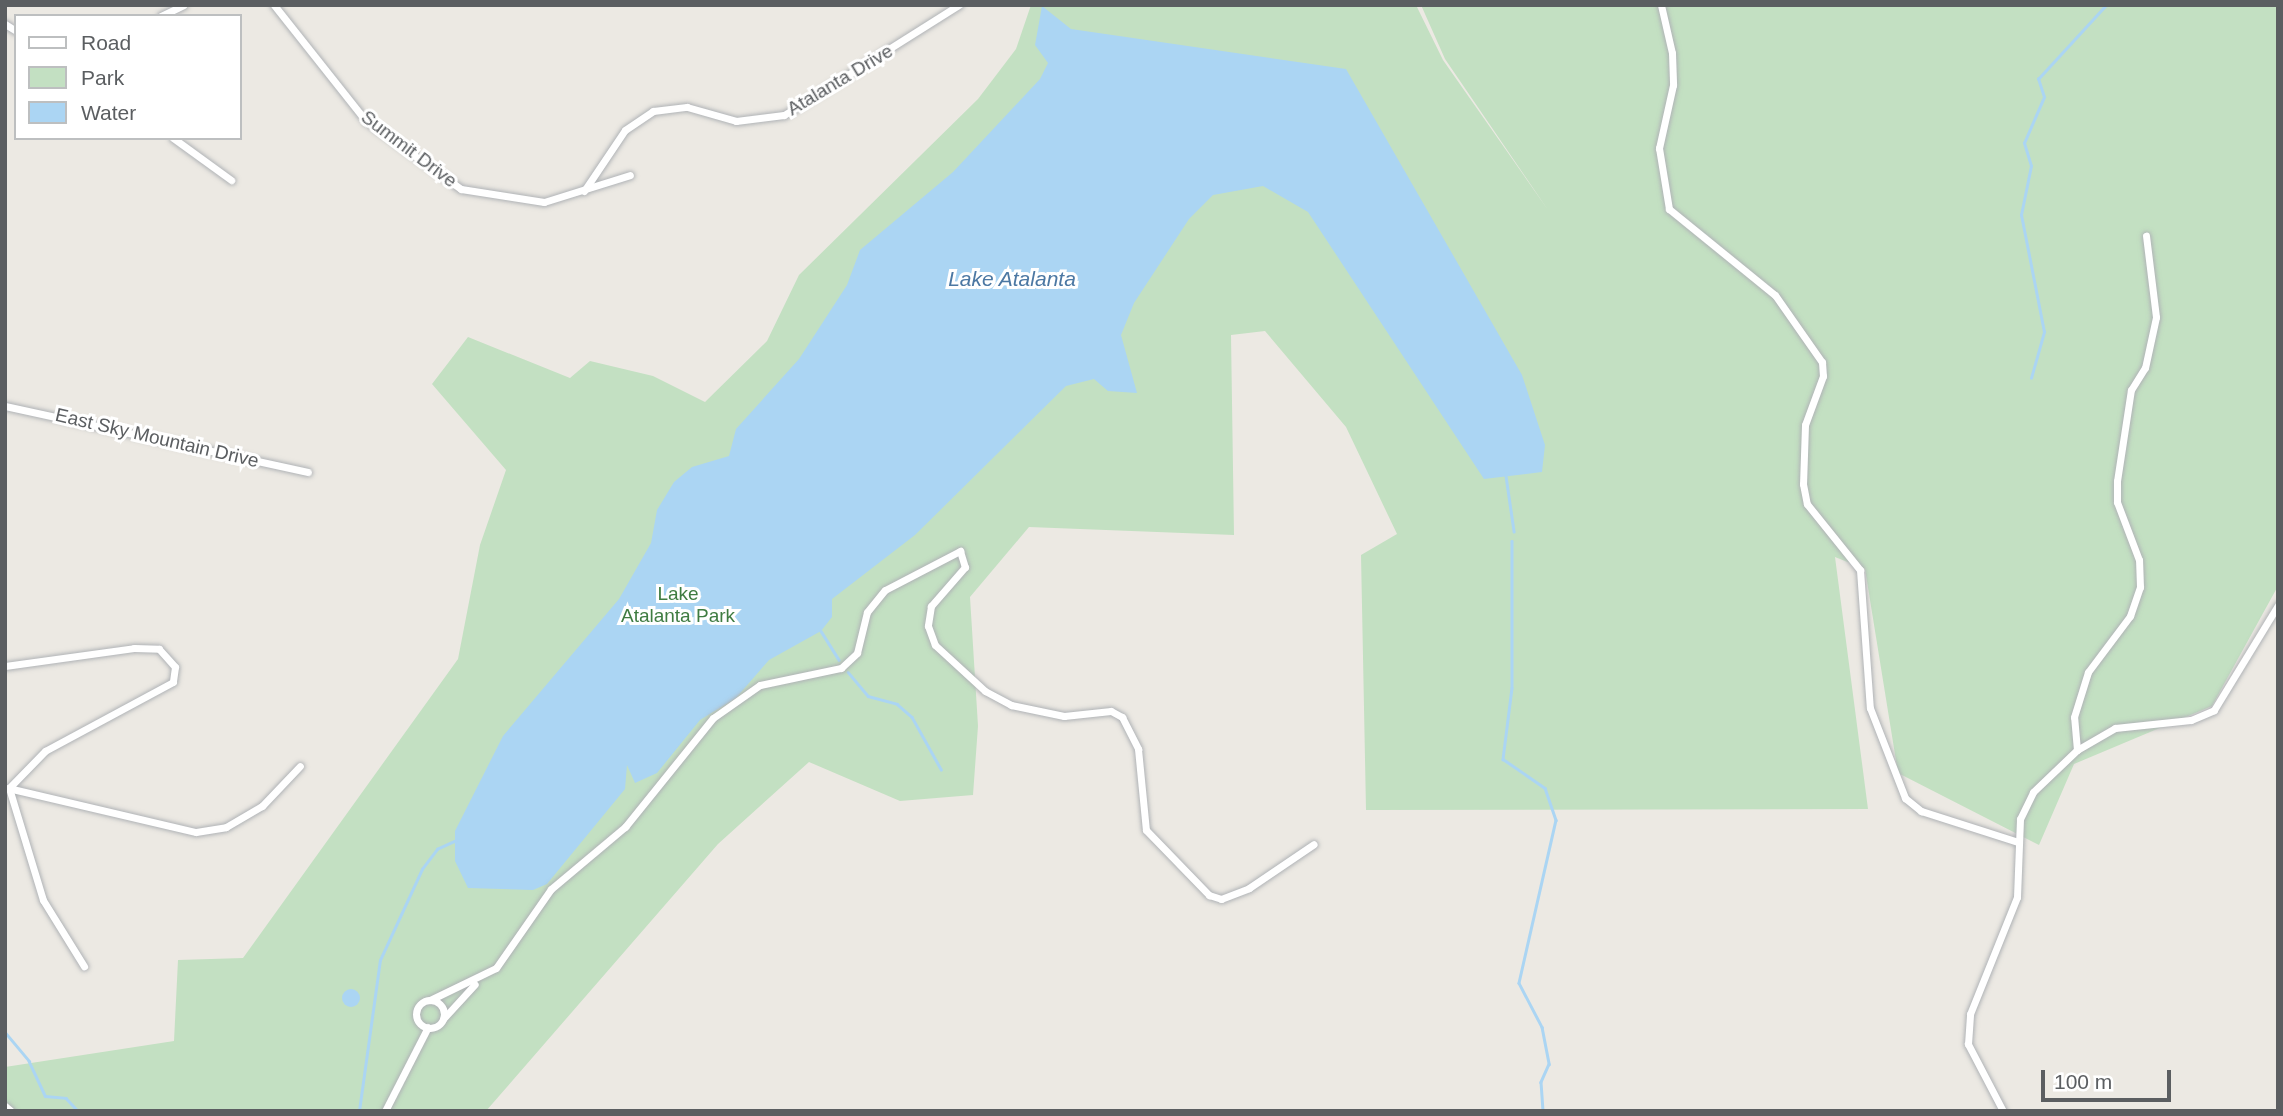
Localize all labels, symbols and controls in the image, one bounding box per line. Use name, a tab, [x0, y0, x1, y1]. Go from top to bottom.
legend	[14, 14, 242, 140]
text: Road	[81, 31, 131, 54]
street label: Atalanta Drive	[783, 39, 897, 121]
text: Park	[81, 66, 124, 89]
text: Water	[81, 101, 136, 124]
street label: Summit Drive	[357, 106, 461, 192]
water label: Lake Atalanta	[948, 266, 1076, 292]
street label: East Sky Mountain Drive	[53, 403, 261, 473]
park label: Lake Atalanta Park	[621, 583, 735, 627]
scale bar	[2045, 1056, 2174, 1100]
text: 100 m	[2054, 1070, 2112, 1093]

